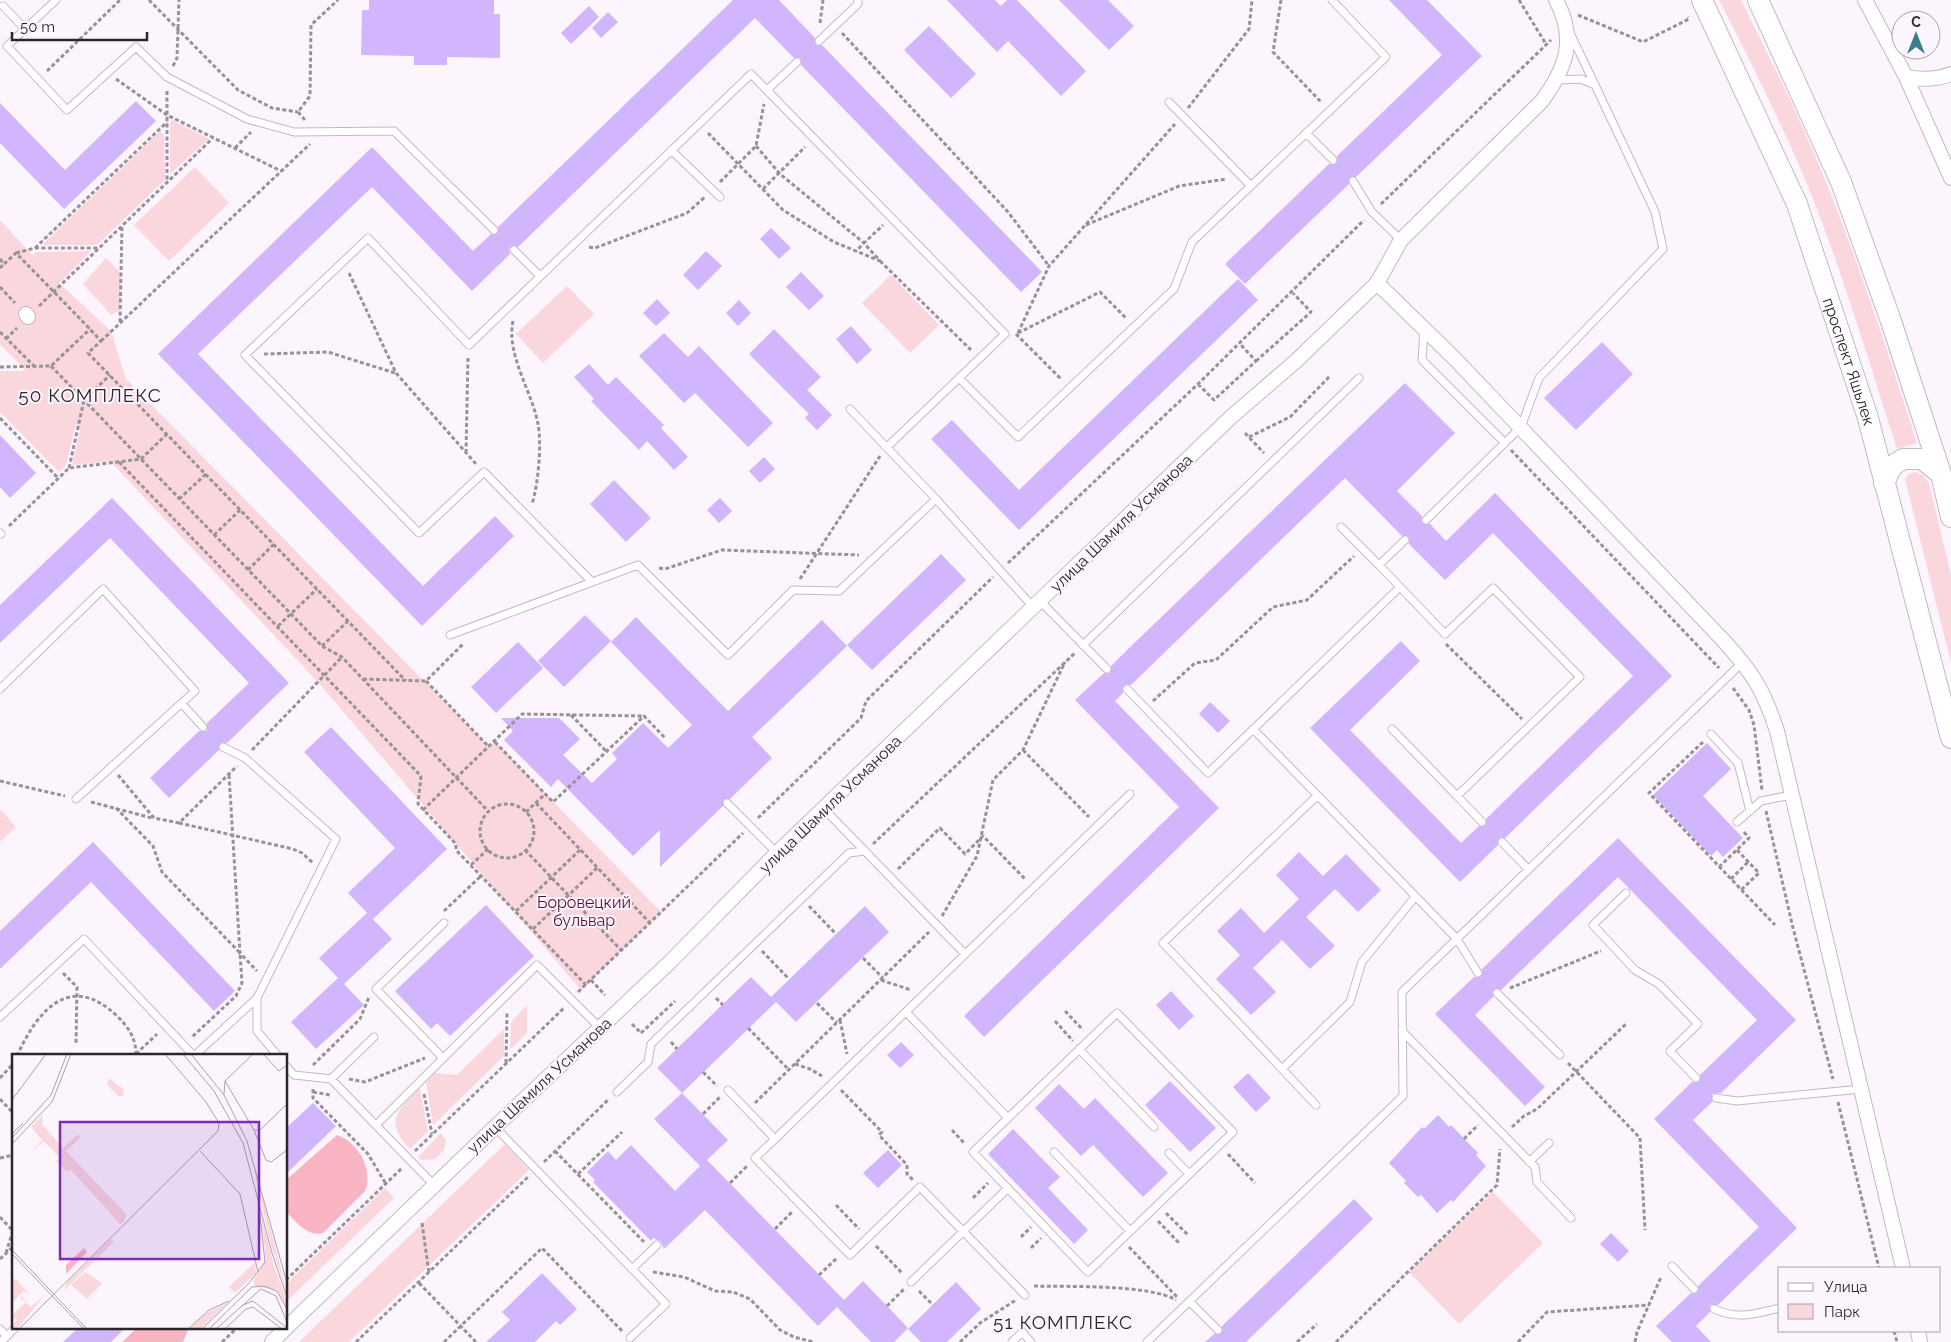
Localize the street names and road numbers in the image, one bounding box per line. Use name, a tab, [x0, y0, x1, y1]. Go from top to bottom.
street label: проспект Яшьлек	[1819, 295, 1879, 428]
street label: улица Шамиля Усманова	[1046, 450, 1196, 596]
street label: улица Шамиля Усманова	[755, 731, 905, 877]
street label: улица Шамиля Усманова	[463, 1014, 615, 1157]

